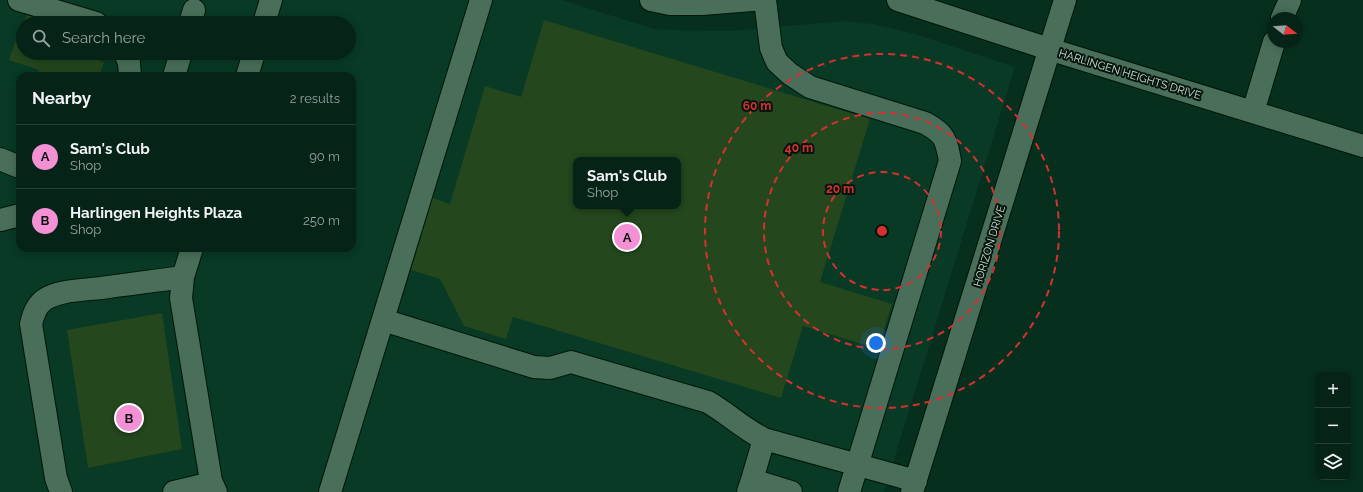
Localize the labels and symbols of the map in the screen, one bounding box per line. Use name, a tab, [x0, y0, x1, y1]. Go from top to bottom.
north arrow	[1267, 12, 1303, 48]
street label: HARLINGEN HEIGHTS DRIVE	[1057, 47, 1203, 102]
text: 60 m	[743, 99, 771, 113]
text: 40 m	[785, 141, 813, 155]
text: 20 m	[826, 182, 854, 196]
street label: HORIZON DRIVE	[971, 204, 1008, 288]
pin: A	[614, 222, 640, 252]
centre of rings	[875, 224, 889, 238]
your location	[866, 333, 886, 353]
pin: B	[116, 403, 142, 433]

